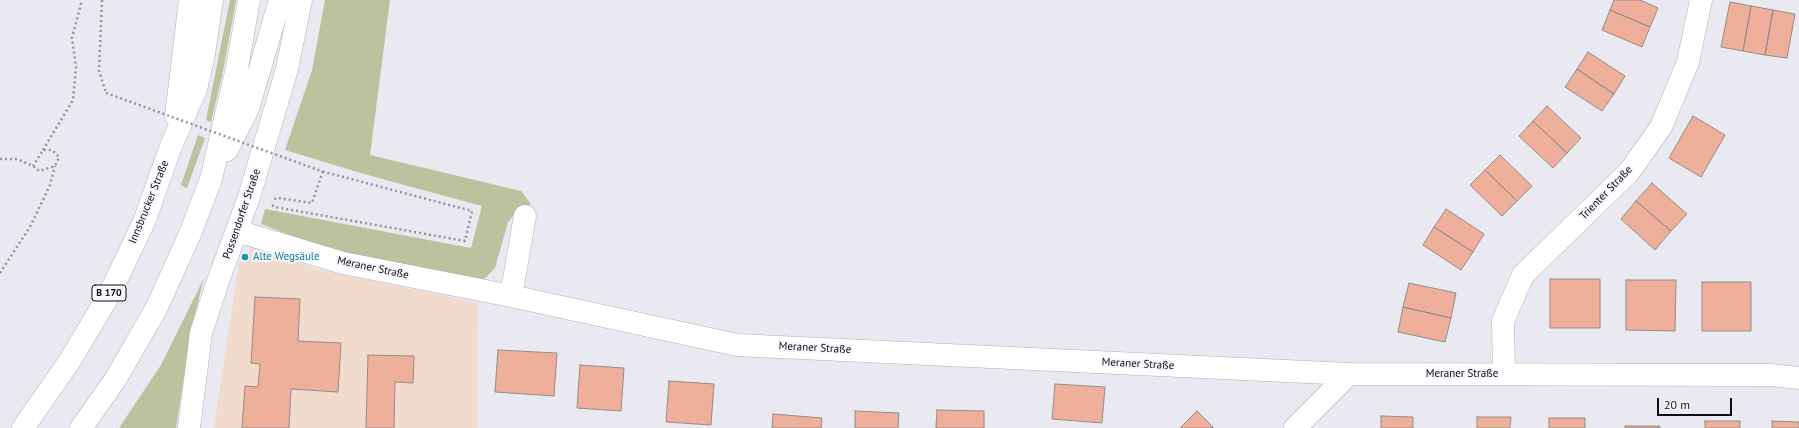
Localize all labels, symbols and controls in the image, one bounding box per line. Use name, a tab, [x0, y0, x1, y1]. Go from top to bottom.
street label: Innsbrucker Straße	[126, 158, 172, 246]
street label: Trienter Straße	[1577, 163, 1635, 223]
street label: Possendorfer Straße	[220, 167, 264, 261]
place label: Alte Wegsäule	[253, 250, 320, 264]
marker: Alte Wegsäule	[240, 252, 250, 262]
street label: Meraner Straße	[336, 254, 410, 282]
road number: B 170	[92, 285, 126, 301]
street label: Meraner Straße	[778, 340, 852, 356]
street label: Meraner Straße	[1101, 356, 1175, 372]
street label: Meraner Straße	[1426, 367, 1498, 381]
scale bar	[1659, 390, 1734, 416]
text: 20 m	[1664, 397, 1690, 412]

